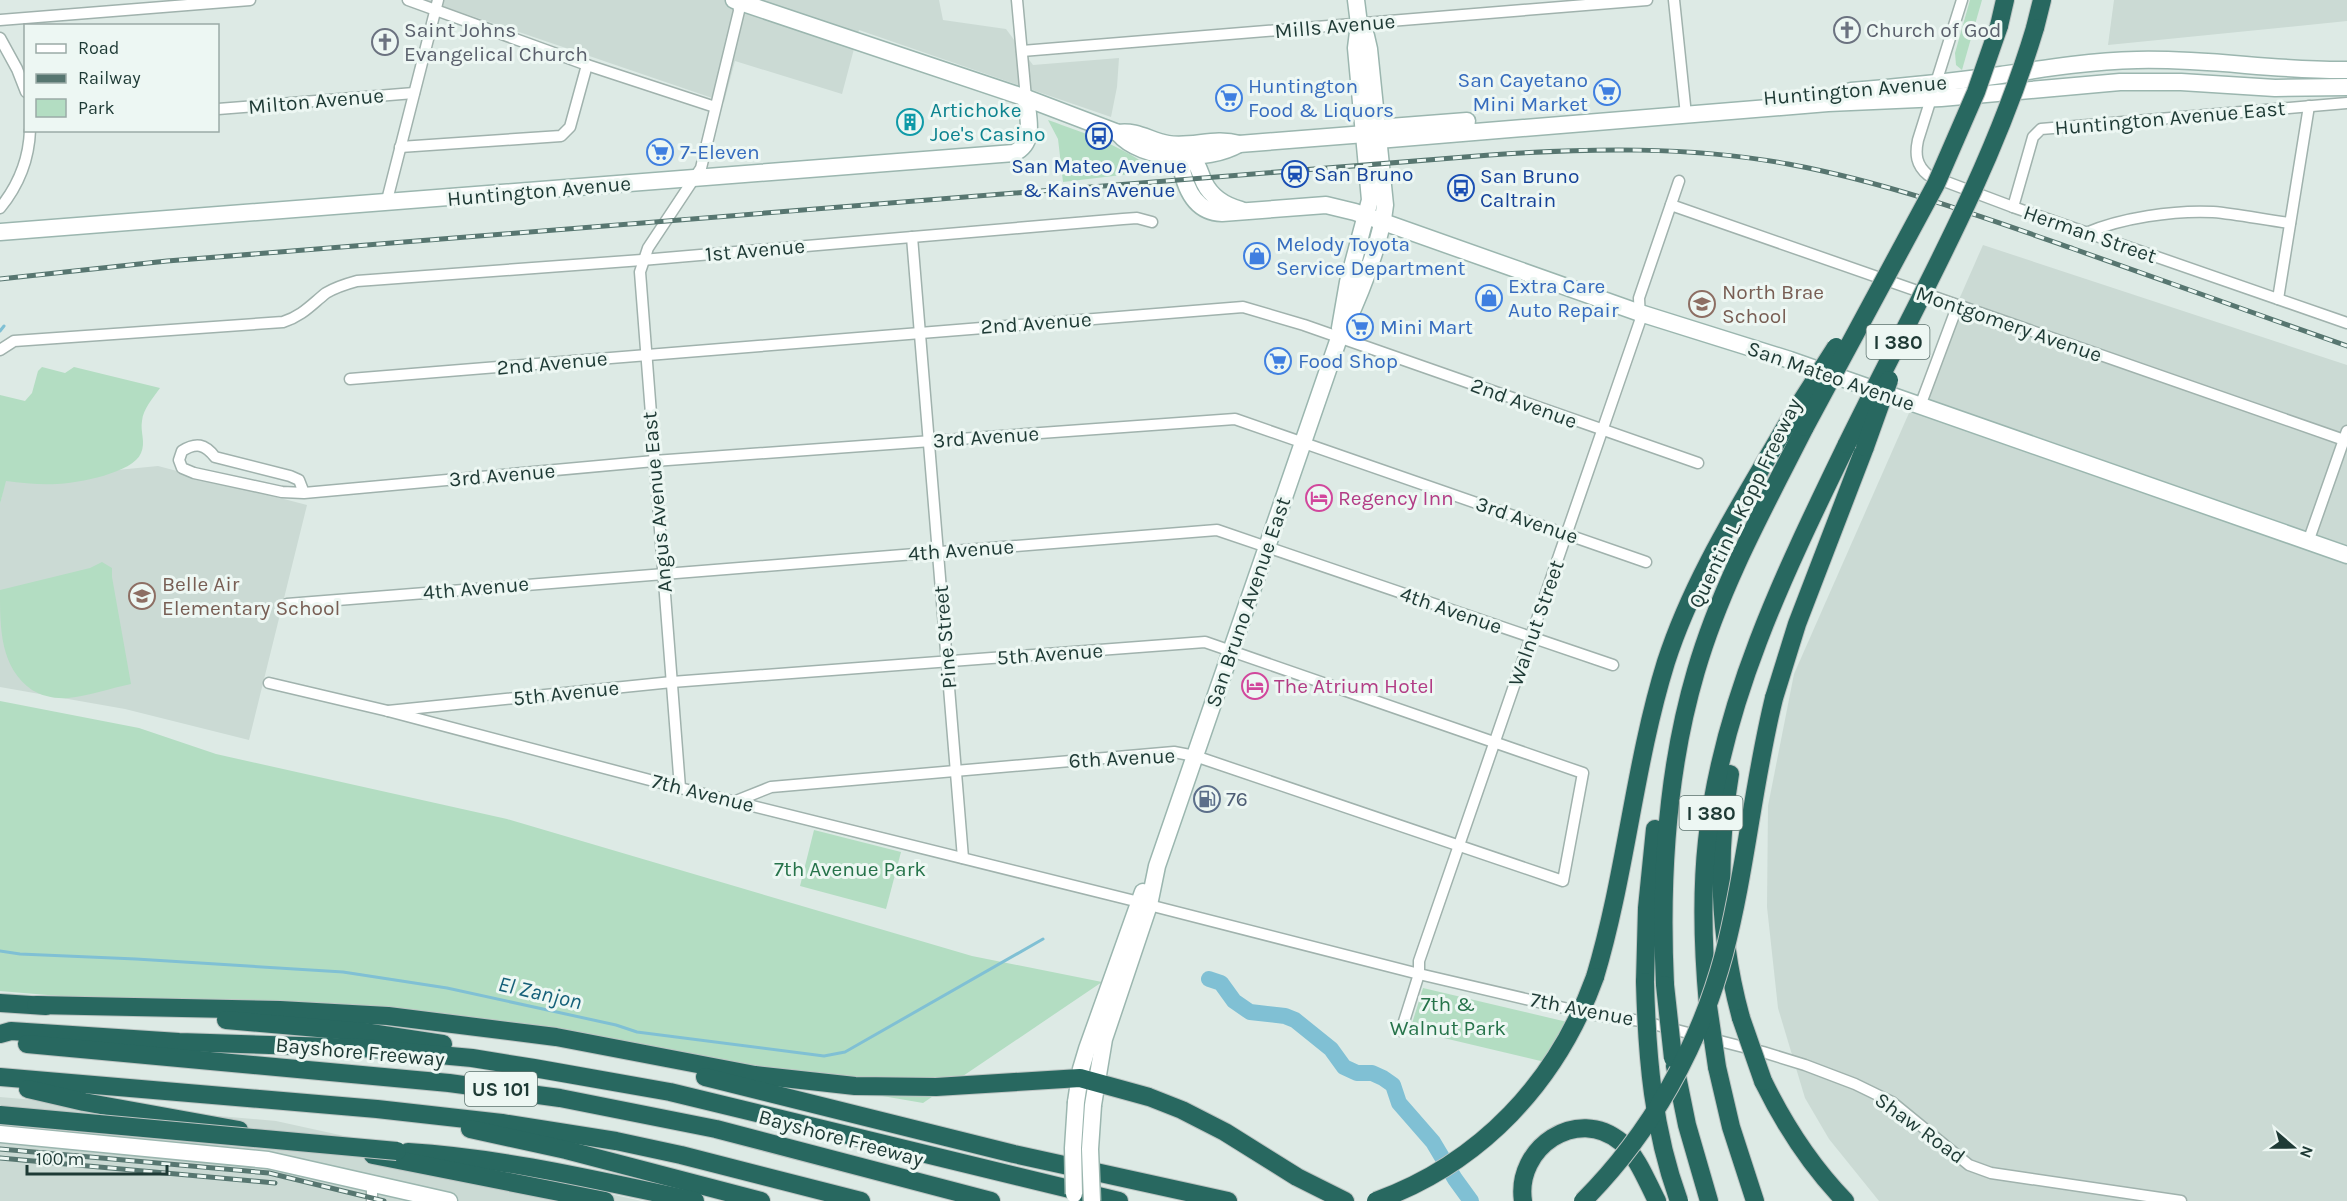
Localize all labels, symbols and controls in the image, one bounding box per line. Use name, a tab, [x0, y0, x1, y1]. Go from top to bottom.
street label: Mills Avenue	[1274, 9, 1396, 43]
church icon: Church of God	[1832, 15, 1862, 45]
place label: Saint Johns Evangelical Church	[404, 18, 588, 66]
place label: Church of God	[1866, 18, 2001, 42]
legend	[24, 24, 219, 132]
church icon: Saint Johns Evangelical Church	[370, 27, 400, 57]
text: Road	[78, 37, 119, 59]
text: Railway	[78, 67, 141, 89]
place label: San Cayetano Mini Market	[1457, 68, 1588, 116]
street label: Huntington Avenue	[1762, 70, 1948, 110]
place label: Huntington Food & Liquors	[1248, 74, 1394, 122]
supermarket icon: San Cayetano Mini Market	[1592, 77, 1622, 107]
street label: Milton Avenue	[247, 83, 385, 119]
supermarket icon: Huntington Food & Liquors	[1214, 83, 1244, 113]
street label: Huntington Avenue East	[2054, 96, 2286, 140]
text: Park	[78, 97, 115, 119]
place label: Artichoke Joe's Casino	[930, 98, 1045, 146]
building icon: Artichoke Joe's Casino	[895, 107, 925, 137]
bus stop icon: San Mateo Avenue & Kains Avenue	[1084, 121, 1114, 151]
supermarket icon: 7-Eleven	[645, 137, 675, 167]
place label: 7-Eleven	[680, 140, 760, 164]
place label: San Mateo Avenue & Kains Avenue	[1011, 154, 1187, 202]
station icon: San Bruno	[1280, 159, 1310, 189]
place label: San Bruno	[1314, 162, 1413, 186]
place label: San Bruno Caltrain	[1480, 164, 1579, 212]
street label: Huntington Avenue	[446, 171, 632, 211]
bus stop icon: San Bruno Caltrain	[1446, 173, 1476, 203]
street label: Herman Street	[2020, 200, 2160, 268]
place label: Melody Toyota Service Department	[1276, 232, 1466, 280]
street label: 1st Avenue	[704, 234, 806, 266]
shop icon: Melody Toyota Service Department	[1242, 241, 1272, 271]
place label: Extra Care Auto Repair	[1508, 274, 1619, 322]
place label: North Brae School	[1722, 280, 1824, 328]
street label: Montgomery Avenue	[1913, 281, 2105, 367]
shop icon: Extra Care Auto Repair	[1474, 283, 1504, 313]
school or university icon: North Brae School	[1687, 289, 1717, 319]
street label: 2nd Avenue	[980, 307, 1092, 339]
supermarket icon: Mini Mart	[1345, 312, 1375, 342]
place label: Mini Mart	[1380, 315, 1473, 339]
road number: I 380	[1866, 325, 1930, 359]
street label: San Mateo Avenue	[1744, 336, 1918, 416]
street label: 2nd Avenue	[495, 346, 609, 380]
supermarket icon: Food Shop	[1263, 346, 1293, 376]
place label: Food Shop	[1298, 349, 1398, 373]
street label: 2nd Avenue	[1468, 373, 1580, 433]
street label: Quentin L. Kopp Freeway	[1684, 394, 1806, 612]
street label: Angus Avenue East	[637, 410, 677, 594]
street label: 3rd Avenue	[932, 421, 1040, 453]
street label: 3rd Avenue	[448, 458, 556, 492]
hotel icon: Regency Inn	[1304, 483, 1334, 513]
place label: Regency Inn	[1338, 486, 1454, 510]
street label: 3rd Avenue	[1473, 491, 1581, 549]
street label: San Bruno Avenue East	[1201, 494, 1295, 710]
street label: 4th Avenue	[907, 534, 1015, 566]
street label: Walnut Street	[1503, 557, 1569, 689]
street label: 4th Avenue	[422, 571, 530, 605]
place label: Belle Air Elementary School	[162, 572, 340, 620]
school or university icon: Belle Air Elementary School	[127, 581, 157, 611]
street label: 4th Avenue	[1397, 581, 1505, 639]
street label: Pine Street	[929, 584, 961, 690]
street label: 5th Avenue	[996, 638, 1104, 670]
hotel icon: The Atrium Hotel	[1240, 671, 1270, 701]
place label: The Atrium Hotel	[1274, 674, 1434, 698]
street label: 5th Avenue	[512, 675, 620, 711]
street label: 6th Avenue	[1068, 743, 1176, 773]
street label: 7th Avenue	[649, 769, 757, 817]
fuel station icon: 76	[1192, 784, 1222, 814]
place label: 76	[1226, 787, 1248, 811]
road number: I 380	[1680, 796, 1742, 830]
park label: 7th Avenue Park	[774, 857, 926, 881]
water label: El Zanjon	[496, 971, 584, 1015]
street label: 7th Avenue	[1528, 987, 1636, 1031]
park label: 7th & Walnut Park	[1390, 992, 1506, 1040]
street label: Bayshore Freeway	[274, 1033, 446, 1071]
road number: US 101	[465, 1072, 537, 1106]
street label: Shaw Road	[1870, 1087, 1970, 1169]
street label: Bayshore Freeway	[756, 1104, 926, 1172]
north arrow	[2263, 1117, 2323, 1177]
scale bar	[27, 1138, 166, 1176]
text: N	[2296, 1143, 2318, 1161]
text: 100 m	[36, 1148, 84, 1170]

